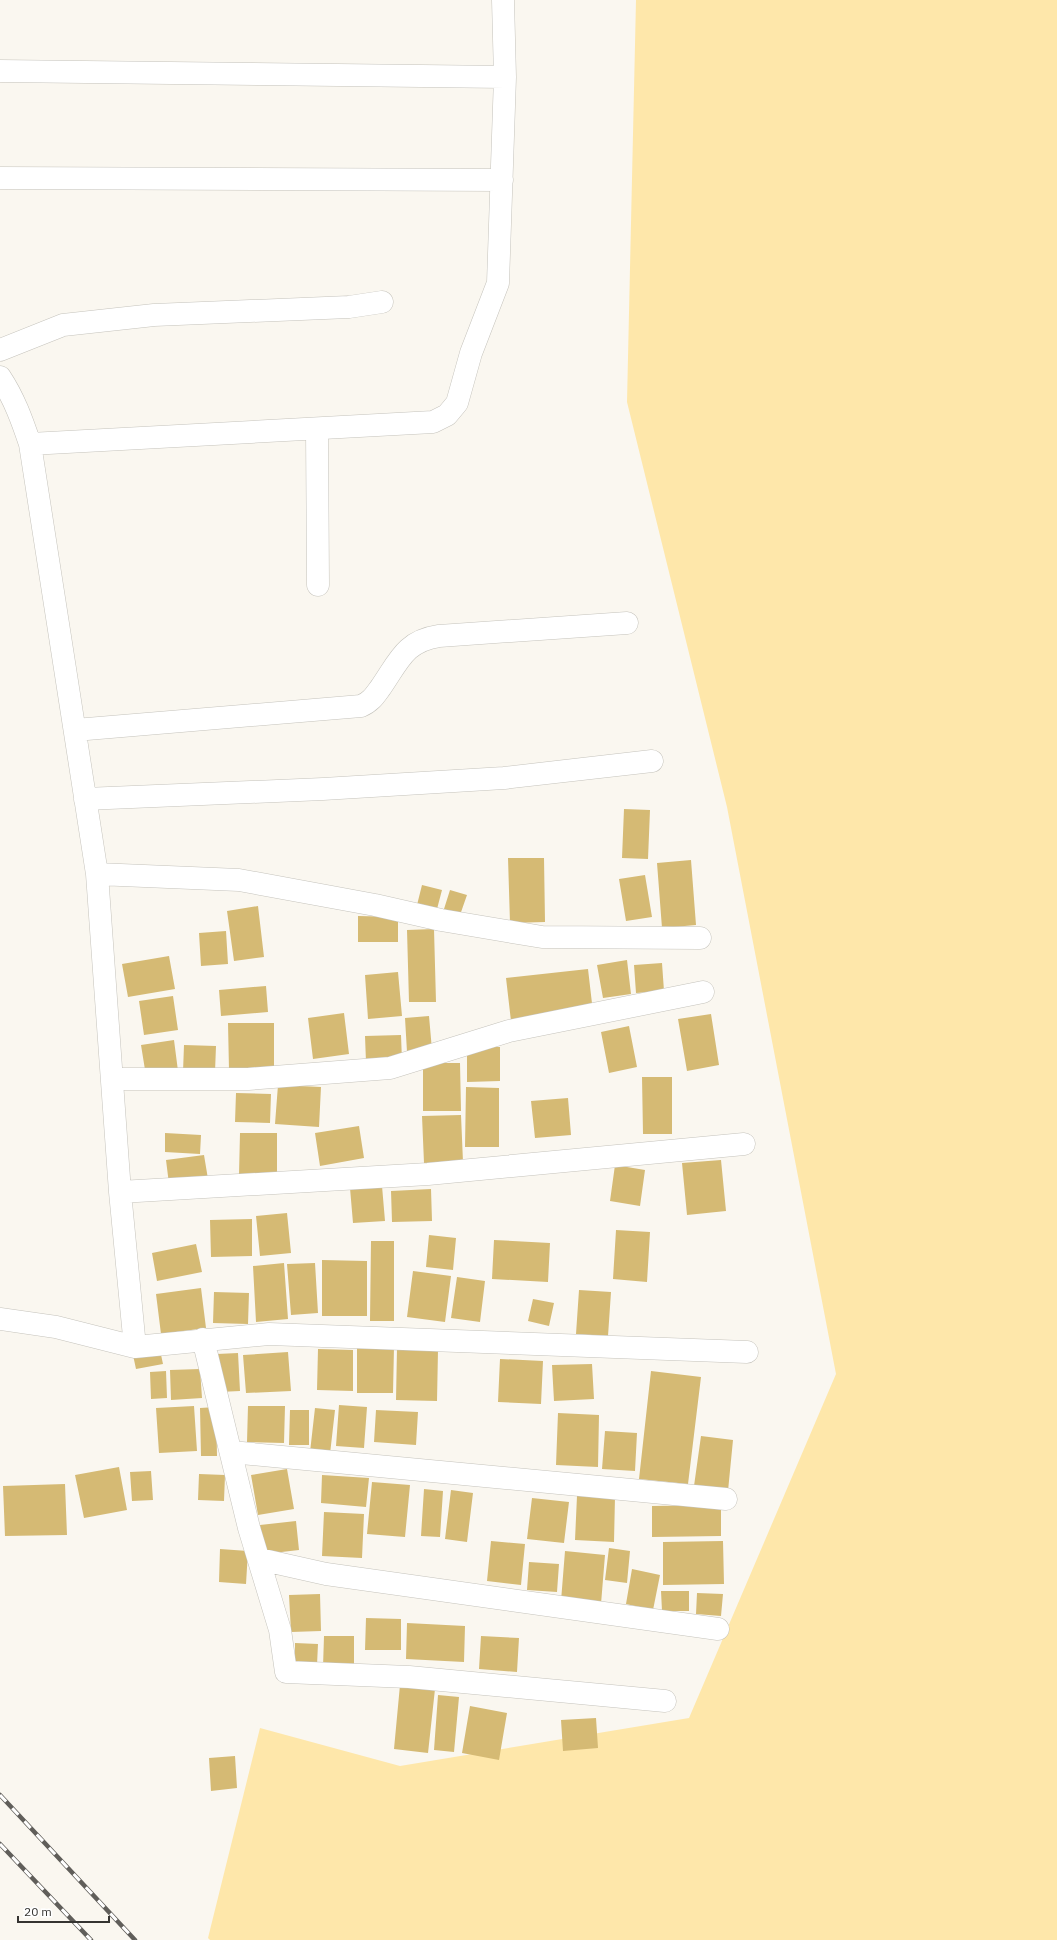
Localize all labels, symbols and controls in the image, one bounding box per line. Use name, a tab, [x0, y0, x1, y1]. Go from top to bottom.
scale bar	[18, 1898, 109, 1924]
text: 20 m	[24, 1904, 52, 1919]

